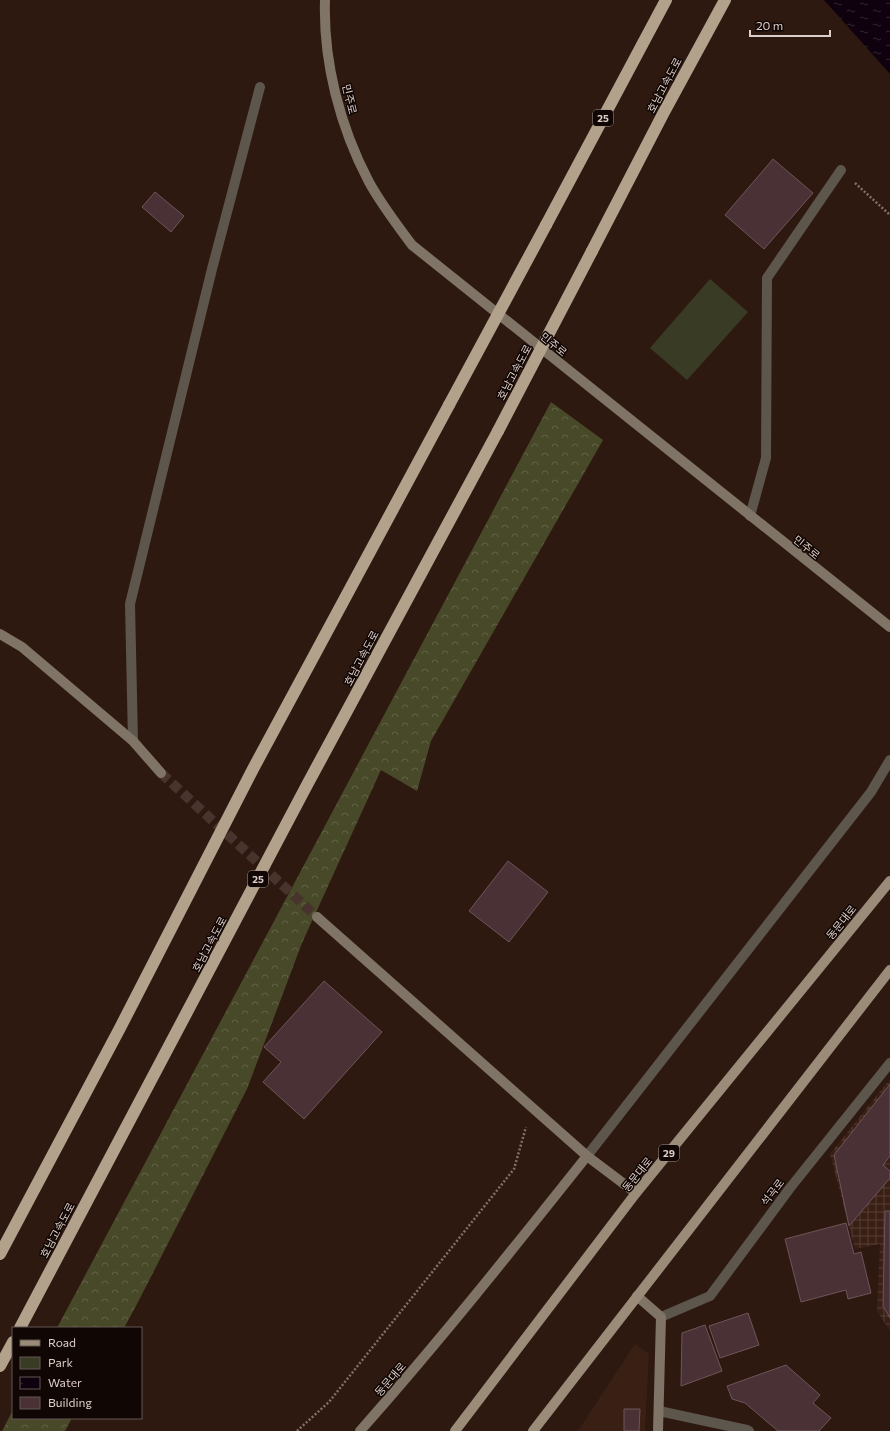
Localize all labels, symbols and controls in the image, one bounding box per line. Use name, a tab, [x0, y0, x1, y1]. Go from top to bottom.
scale bar	[750, 12, 830, 38]
text: 20 m	[756, 18, 783, 32]
street label: 호남고속도로	[644, 55, 684, 115]
street label: 민주로	[340, 83, 360, 115]
road number: 25	[593, 110, 613, 126]
street label: 민주로	[538, 329, 570, 359]
street label: 호남고속도로	[494, 342, 534, 402]
street label: 민주로	[791, 532, 823, 562]
street label: 호남고속도로	[341, 628, 381, 688]
road number: 25	[248, 871, 268, 887]
street label: 동문대로	[823, 902, 859, 942]
street label: 호남고속도로	[189, 914, 229, 974]
road number: 29	[659, 1145, 679, 1161]
street label: 동문대로	[619, 1154, 655, 1194]
street label: 석곡로	[758, 1176, 786, 1208]
street label: 호남고속도로	[37, 1200, 77, 1260]
legend	[12, 1327, 142, 1419]
text: Road	[48, 1335, 76, 1349]
text: Park	[48, 1355, 74, 1369]
street label: 동문대로	[372, 1359, 408, 1399]
text: Water	[48, 1375, 82, 1389]
text: Building	[48, 1395, 92, 1409]

